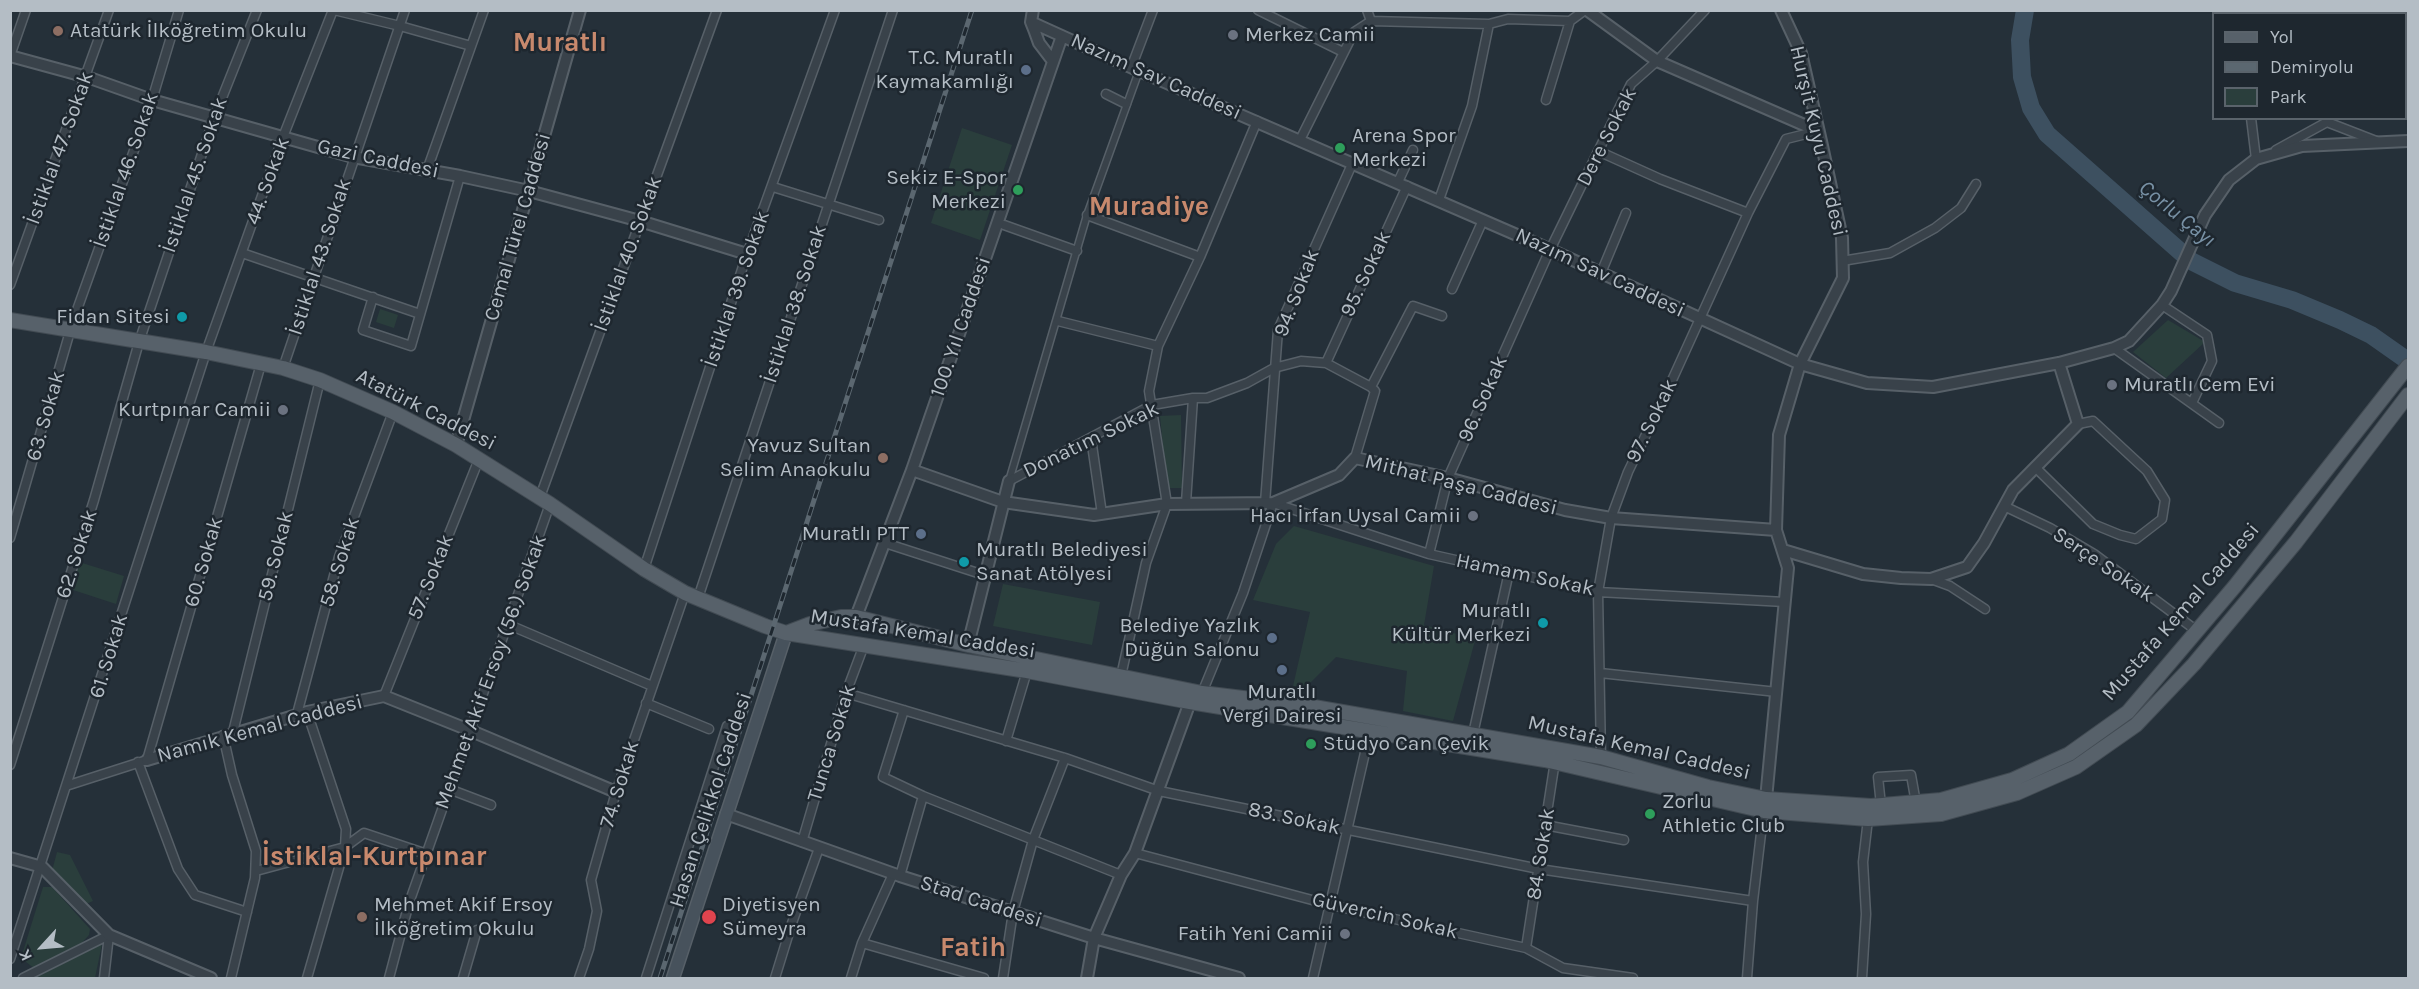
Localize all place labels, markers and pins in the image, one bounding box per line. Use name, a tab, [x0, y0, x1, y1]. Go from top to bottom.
place label: Atatürk İlköğretim Okulu	[70, 18, 307, 44]
place label: Merkez Camii	[1245, 22, 1375, 48]
marker: Atatürk İlköğretim Okulu	[51, 24, 65, 38]
marker: Merkez Camii	[1226, 28, 1240, 42]
place label: T.C. Muratlı Kaymakamlığı	[875, 45, 1014, 95]
marker: T.C. Muratlı Kaymakamlığı	[1019, 63, 1033, 77]
place label: Arena Spor Merkezi	[1352, 123, 1456, 173]
marker: Arena Spor Merkezi	[1333, 141, 1347, 155]
place label: Sekiz E-Spor Merkezi	[886, 165, 1006, 215]
marker: Sekiz E-Spor Merkezi	[1011, 183, 1025, 197]
place label: Fidan Sitesi	[56, 304, 170, 330]
marker: Fidan Sitesi	[175, 310, 189, 324]
place label: Muratlı Cem Evi	[2124, 372, 2276, 398]
marker: Muratlı Cem Evi	[2105, 378, 2119, 392]
place label: Kurtpınar Camii	[118, 397, 271, 423]
marker: Kurtpınar Camii	[276, 403, 290, 417]
place label: Yavuz Sultan Selim Anaokulu	[720, 433, 871, 483]
marker: Yavuz Sultan Selim Anaokulu	[876, 451, 890, 465]
place label: Hacı İrfan Uysal Camii	[1250, 503, 1461, 529]
marker: Hacı İrfan Uysal Camii	[1466, 509, 1480, 523]
place label: Muratlı PTT	[802, 521, 909, 547]
marker: Muratlı PTT	[914, 527, 928, 541]
place label: Muratlı Belediyesi Sanat Atölyesi	[976, 537, 1148, 587]
marker: Muratlı Belediyesi Sanat Atölyesi	[957, 555, 971, 569]
place label: Muratlı Kültür Merkezi	[1391, 598, 1531, 648]
place label: Belediye Yazlık Düğün Salonu	[1120, 613, 1260, 663]
marker: Muratlı Kültür Merkezi	[1536, 616, 1550, 630]
marker: Belediye Yazlık Düğün Salonu	[1265, 631, 1279, 645]
marker: Muratlı Vergi Dairesi	[1275, 663, 1289, 677]
place label: Muratlı Vergi Dairesi	[1222, 679, 1342, 729]
place label: Stüdyo Can Çevik	[1323, 731, 1489, 757]
marker: Stüdyo Can Çevik	[1304, 737, 1318, 751]
place label: Zorlu Athletic Club	[1662, 789, 1785, 839]
marker: Zorlu Athletic Club	[1643, 807, 1657, 821]
place label: Mehmet Akif Ersoy İlköğretim Okulu	[374, 892, 553, 942]
place label: Diyetisyen Sümeyra	[722, 892, 821, 942]
marker: Diyetisyen Sümeyra	[700, 908, 718, 926]
marker: Mehmet Akif Ersoy İlköğretim Okulu	[355, 910, 369, 924]
place label: Fatih Yeni Camii	[1178, 921, 1333, 947]
marker: Fatih Yeni Camii	[1338, 927, 1352, 941]

